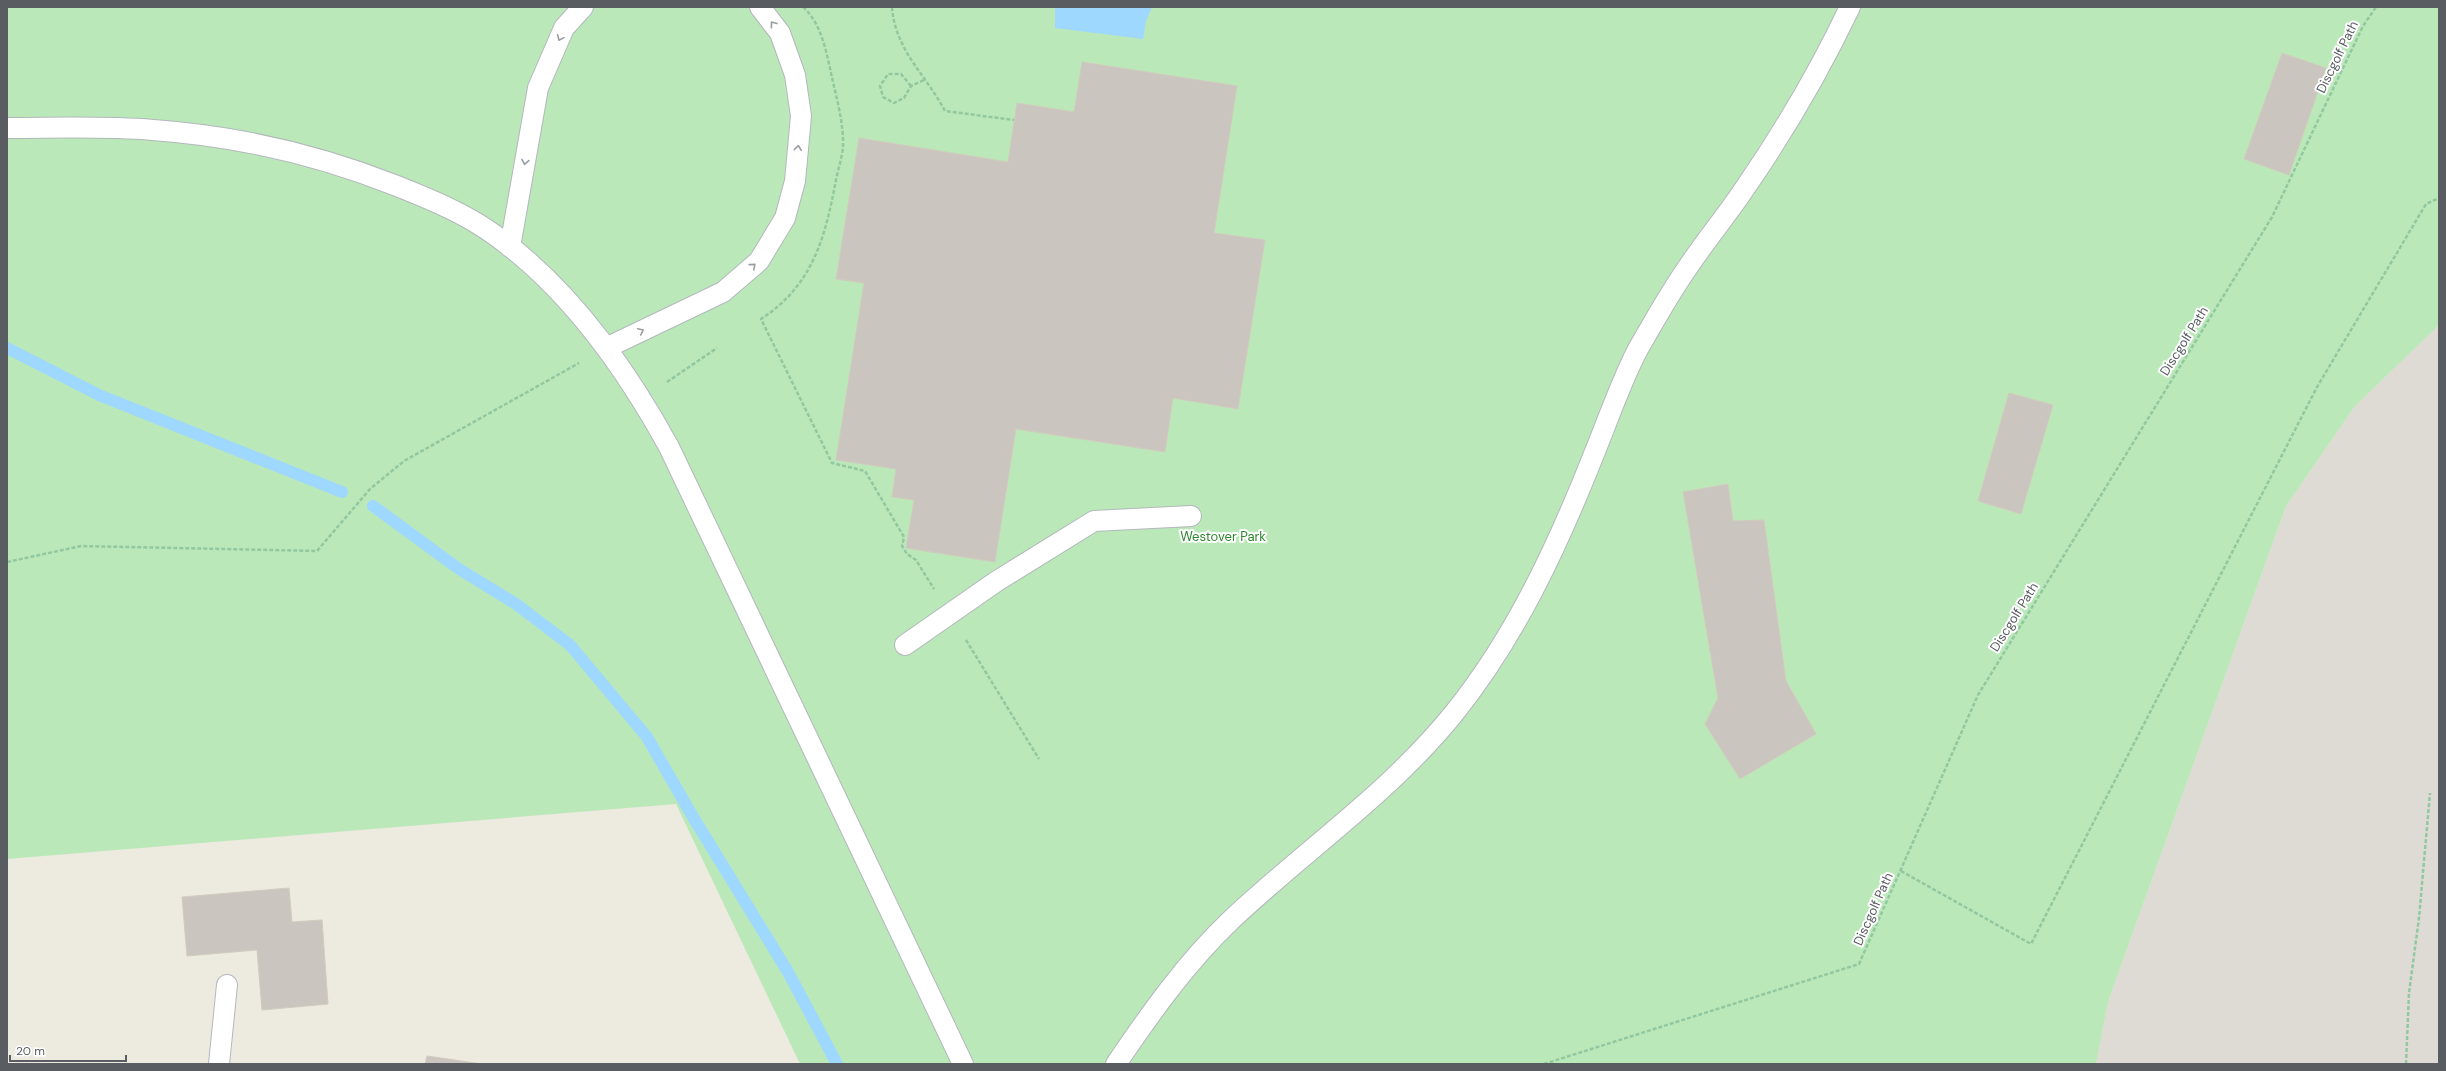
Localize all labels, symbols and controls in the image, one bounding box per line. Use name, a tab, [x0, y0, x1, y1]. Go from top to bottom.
street label: Discgolf Path	[2312, 18, 2362, 96]
one-way arrow	[770, 21, 777, 28]
one-way arrow	[557, 34, 565, 42]
one-way arrow	[793, 145, 802, 151]
one-way arrow	[521, 159, 530, 166]
one-way arrow	[748, 264, 756, 271]
street label: Discgolf Path	[2156, 303, 2212, 379]
one-way arrow	[637, 328, 645, 336]
park label: Westover Park	[1180, 528, 1266, 545]
street label: Discgolf Path	[1986, 579, 2042, 655]
street label: Discgolf Path	[1849, 870, 1897, 948]
scale bar	[10, 1037, 126, 1063]
text: 20 m	[16, 1043, 45, 1059]

